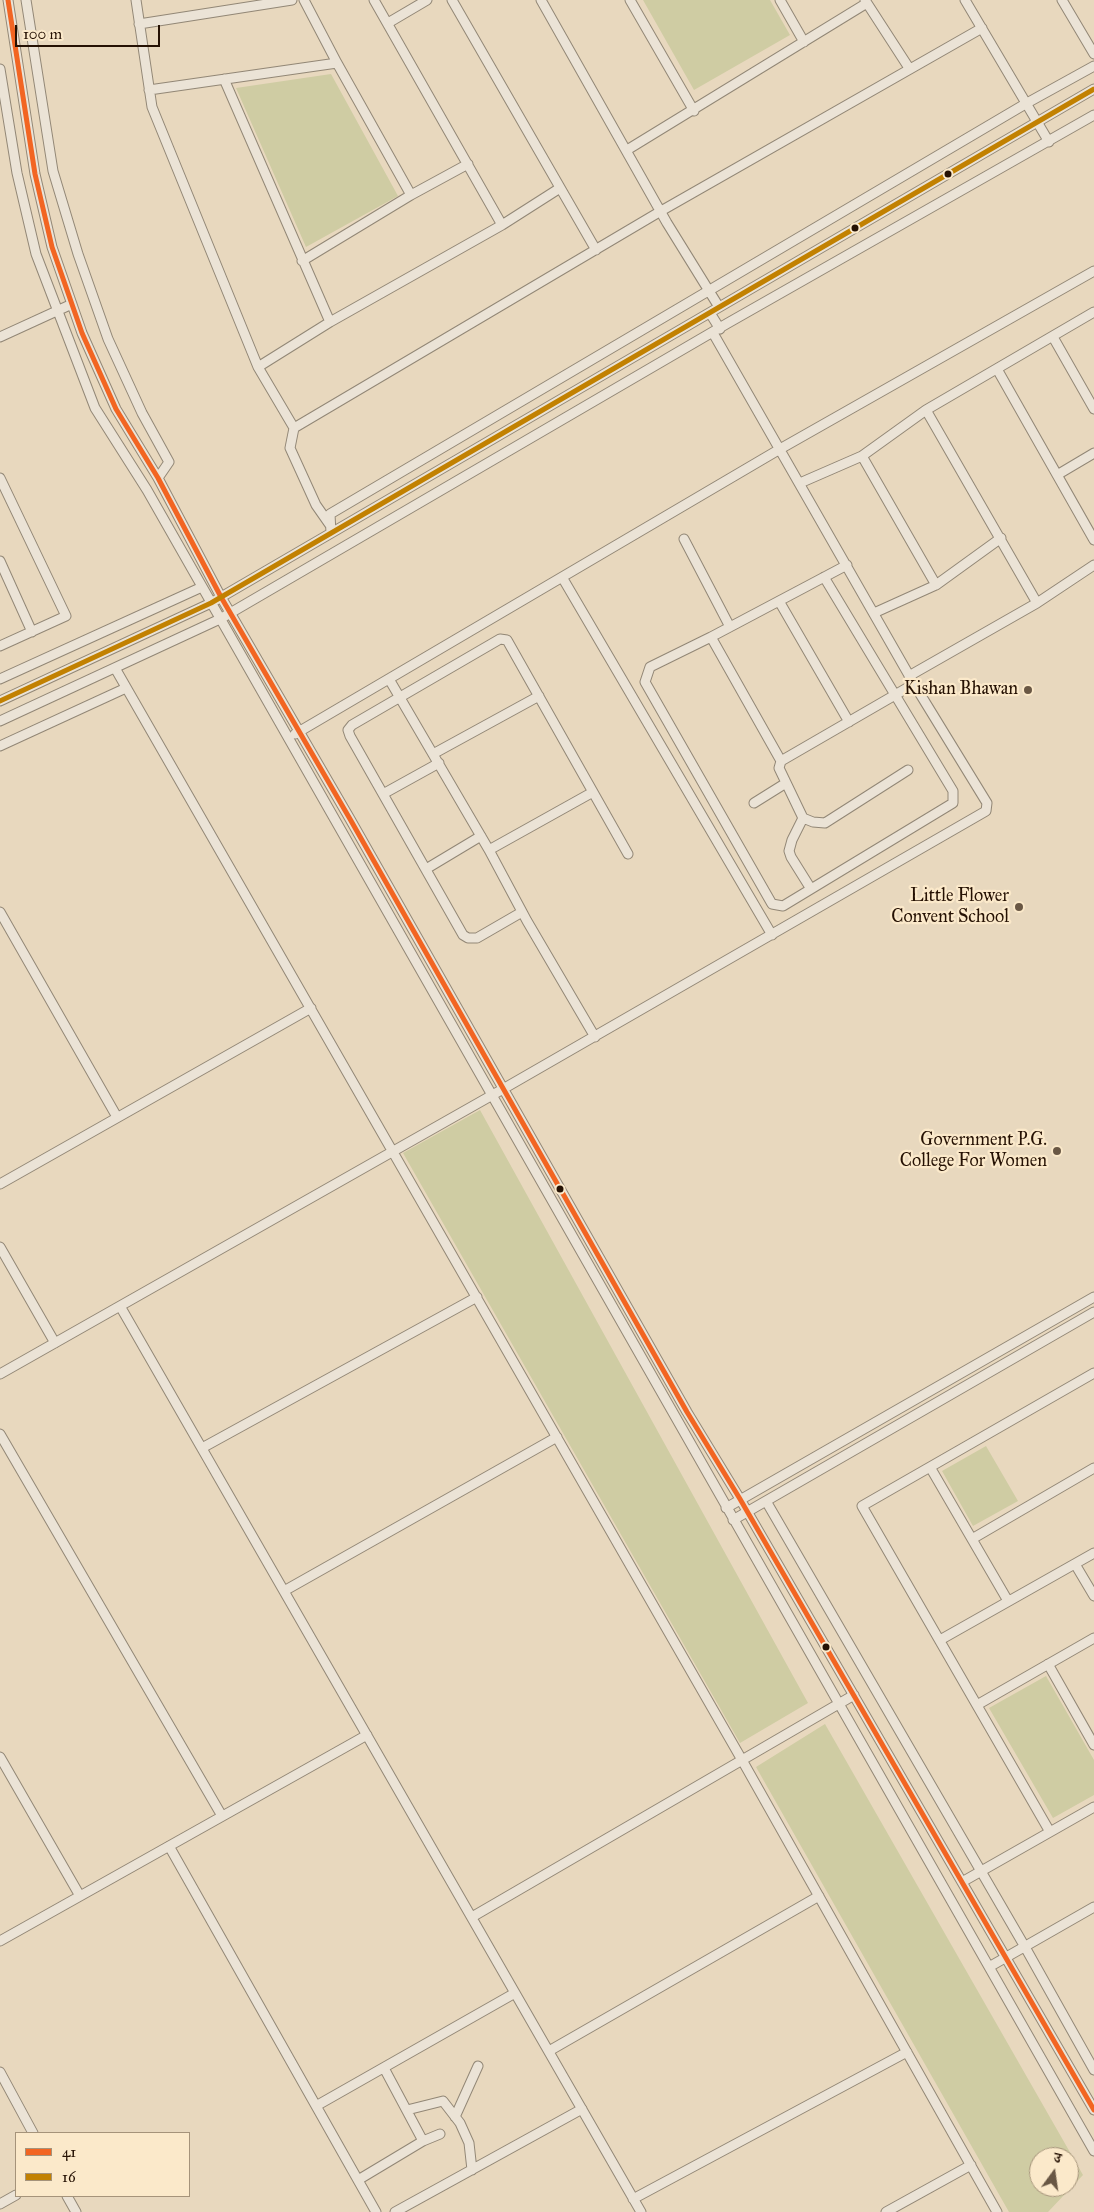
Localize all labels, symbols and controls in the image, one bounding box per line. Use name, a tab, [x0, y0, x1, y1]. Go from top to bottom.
scale bar	[18, 15, 162, 47]
text: 100 m	[23, 25, 62, 43]
unlabelled marker	[943, 169, 953, 179]
unlabelled marker	[850, 223, 860, 233]
place label: Kishan Bhawan	[904, 679, 1018, 701]
marker: Kishan Bhawan	[1022, 684, 1034, 696]
place label: Little Flower Convent School	[891, 886, 1009, 929]
marker: Little Flower Convent School	[1013, 901, 1025, 913]
place label: Government P.G. College For Women	[900, 1130, 1047, 1172]
marker: Government P.G. College For Women	[1051, 1145, 1063, 1157]
unlabelled marker	[555, 1184, 565, 1194]
unlabelled marker	[821, 1642, 831, 1652]
legend	[15, 2132, 190, 2197]
text: 41	[62, 2143, 76, 2161]
north arrow	[1029, 2147, 1079, 2197]
text: उ	[1052, 2149, 1063, 2167]
text: 16	[62, 2168, 76, 2186]

